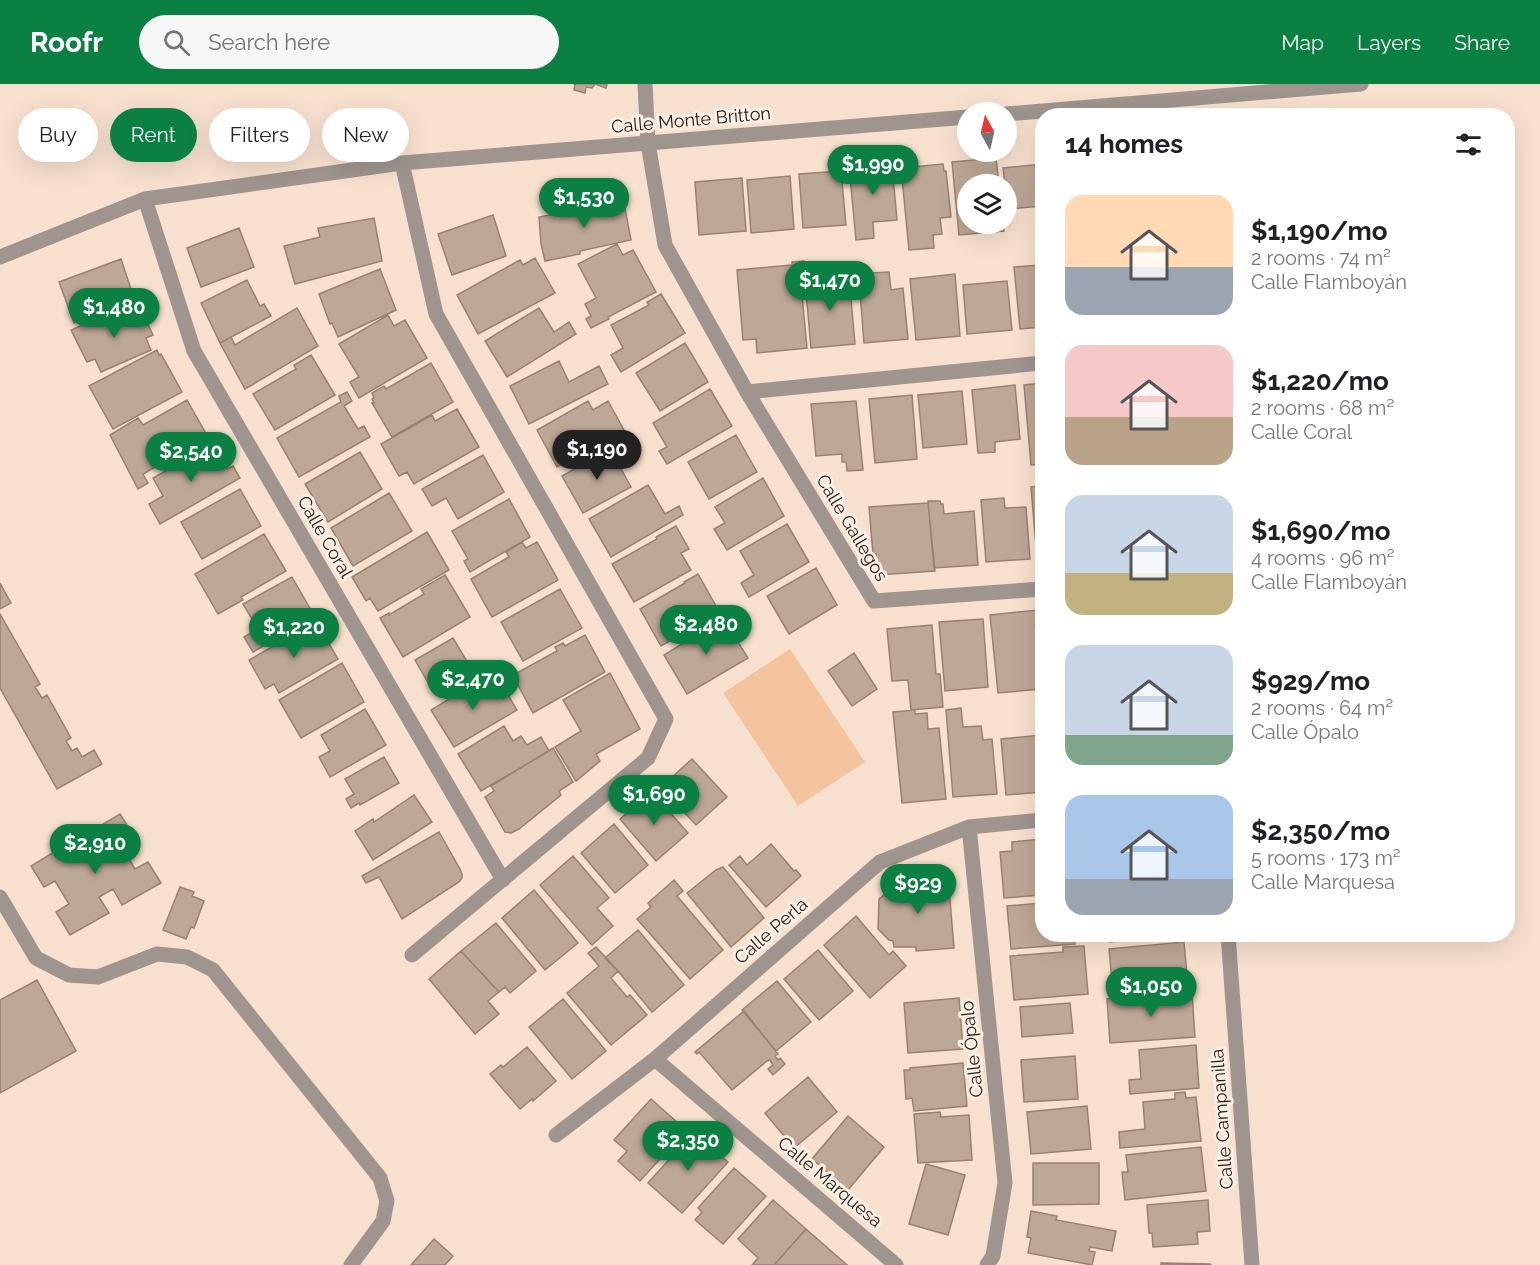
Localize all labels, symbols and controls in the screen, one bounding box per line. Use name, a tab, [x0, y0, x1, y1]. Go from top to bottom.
search box	[139, 15, 559, 69]
text: Roofr	[30, 26, 103, 59]
icon: search	[160, 26, 193, 59]
text: Search here	[208, 29, 330, 55]
text: Map	[1281, 30, 1324, 55]
text: Layers	[1357, 30, 1421, 55]
text: Share	[1454, 30, 1510, 55]
street label: Calle Monte Britton	[610, 102, 772, 137]
north arrow	[957, 102, 1017, 162]
map controls	[957, 102, 1017, 234]
chip: Buy	[18, 108, 98, 162]
chip: Rent	[110, 108, 197, 162]
chip: Filters	[209, 108, 310, 162]
chip: New	[322, 108, 409, 162]
icon: filters	[1452, 128, 1485, 161]
text: 14 homes	[1065, 129, 1183, 159]
pin: $1,990	[824, 145, 922, 196]
text: $1,990	[841, 152, 905, 176]
button: layers	[957, 174, 1017, 234]
pin: $1,530	[535, 178, 633, 229]
text: $1,530	[553, 185, 615, 209]
text: $1,190/mo	[1251, 216, 1387, 246]
icon: home	[1113, 219, 1185, 291]
text: 2 rooms · 74 m²	[1251, 246, 1391, 270]
pin: $1,470	[781, 261, 879, 312]
text: $1,470	[799, 268, 861, 292]
text: Calle Flamboyán	[1251, 270, 1407, 294]
pin: $1,480	[65, 288, 163, 339]
text: $1,480	[83, 295, 145, 319]
text: $1,220/mo	[1251, 366, 1389, 396]
icon: home	[1113, 369, 1185, 441]
text: 2 rooms · 68 m²	[1251, 396, 1394, 420]
text: Calle Coral	[1251, 420, 1352, 444]
pin: $1,190	[548, 430, 646, 481]
pin: $2,540	[142, 432, 240, 483]
text: $1,190	[566, 437, 628, 461]
text: $2,540	[159, 439, 223, 463]
street label: Calle Gallegos	[812, 471, 893, 585]
street label: Calle Coral	[294, 492, 357, 582]
text: $1,690/mo	[1251, 516, 1390, 546]
icon: home	[1113, 519, 1185, 591]
text: 4 rooms · 96 m²	[1251, 546, 1395, 570]
text: Calle Flamboyán	[1251, 570, 1407, 594]
pin: $2,480	[657, 605, 755, 656]
pin: $1,220	[245, 608, 343, 659]
text: $2,480	[674, 612, 738, 636]
text: $1,220	[263, 615, 325, 639]
pin: $2,470	[424, 660, 522, 711]
text: $929/mo	[1251, 666, 1370, 696]
text: $2,470	[441, 667, 505, 691]
icon: home	[1113, 669, 1185, 741]
text: 2 rooms · 64 m²	[1251, 696, 1393, 720]
text: Calle Ópalo	[1251, 720, 1359, 744]
pin: $1,690	[605, 775, 703, 826]
text: $1,690	[622, 782, 686, 806]
text: $2,350/mo	[1251, 816, 1390, 846]
icon: home	[1113, 819, 1185, 891]
pin: $2,910	[46, 824, 144, 875]
text: $2,910	[64, 831, 126, 855]
text: 5 rooms · 173 m²	[1251, 846, 1401, 870]
pin: $929	[882, 864, 954, 915]
text: Calle Marquesa	[1251, 870, 1395, 894]
text: $929	[894, 871, 942, 895]
street label: Calle Perla	[730, 893, 811, 968]
pin: $1,050	[1102, 967, 1200, 1018]
text: $1,050	[1120, 974, 1182, 998]
street label: Calle Ópalo	[955, 999, 987, 1099]
street label: Calle Campanilla	[1206, 1048, 1237, 1190]
pin: $2,350	[639, 1121, 737, 1172]
text: $2,350	[656, 1128, 720, 1152]
street label: Calle Marquesa	[774, 1132, 887, 1231]

